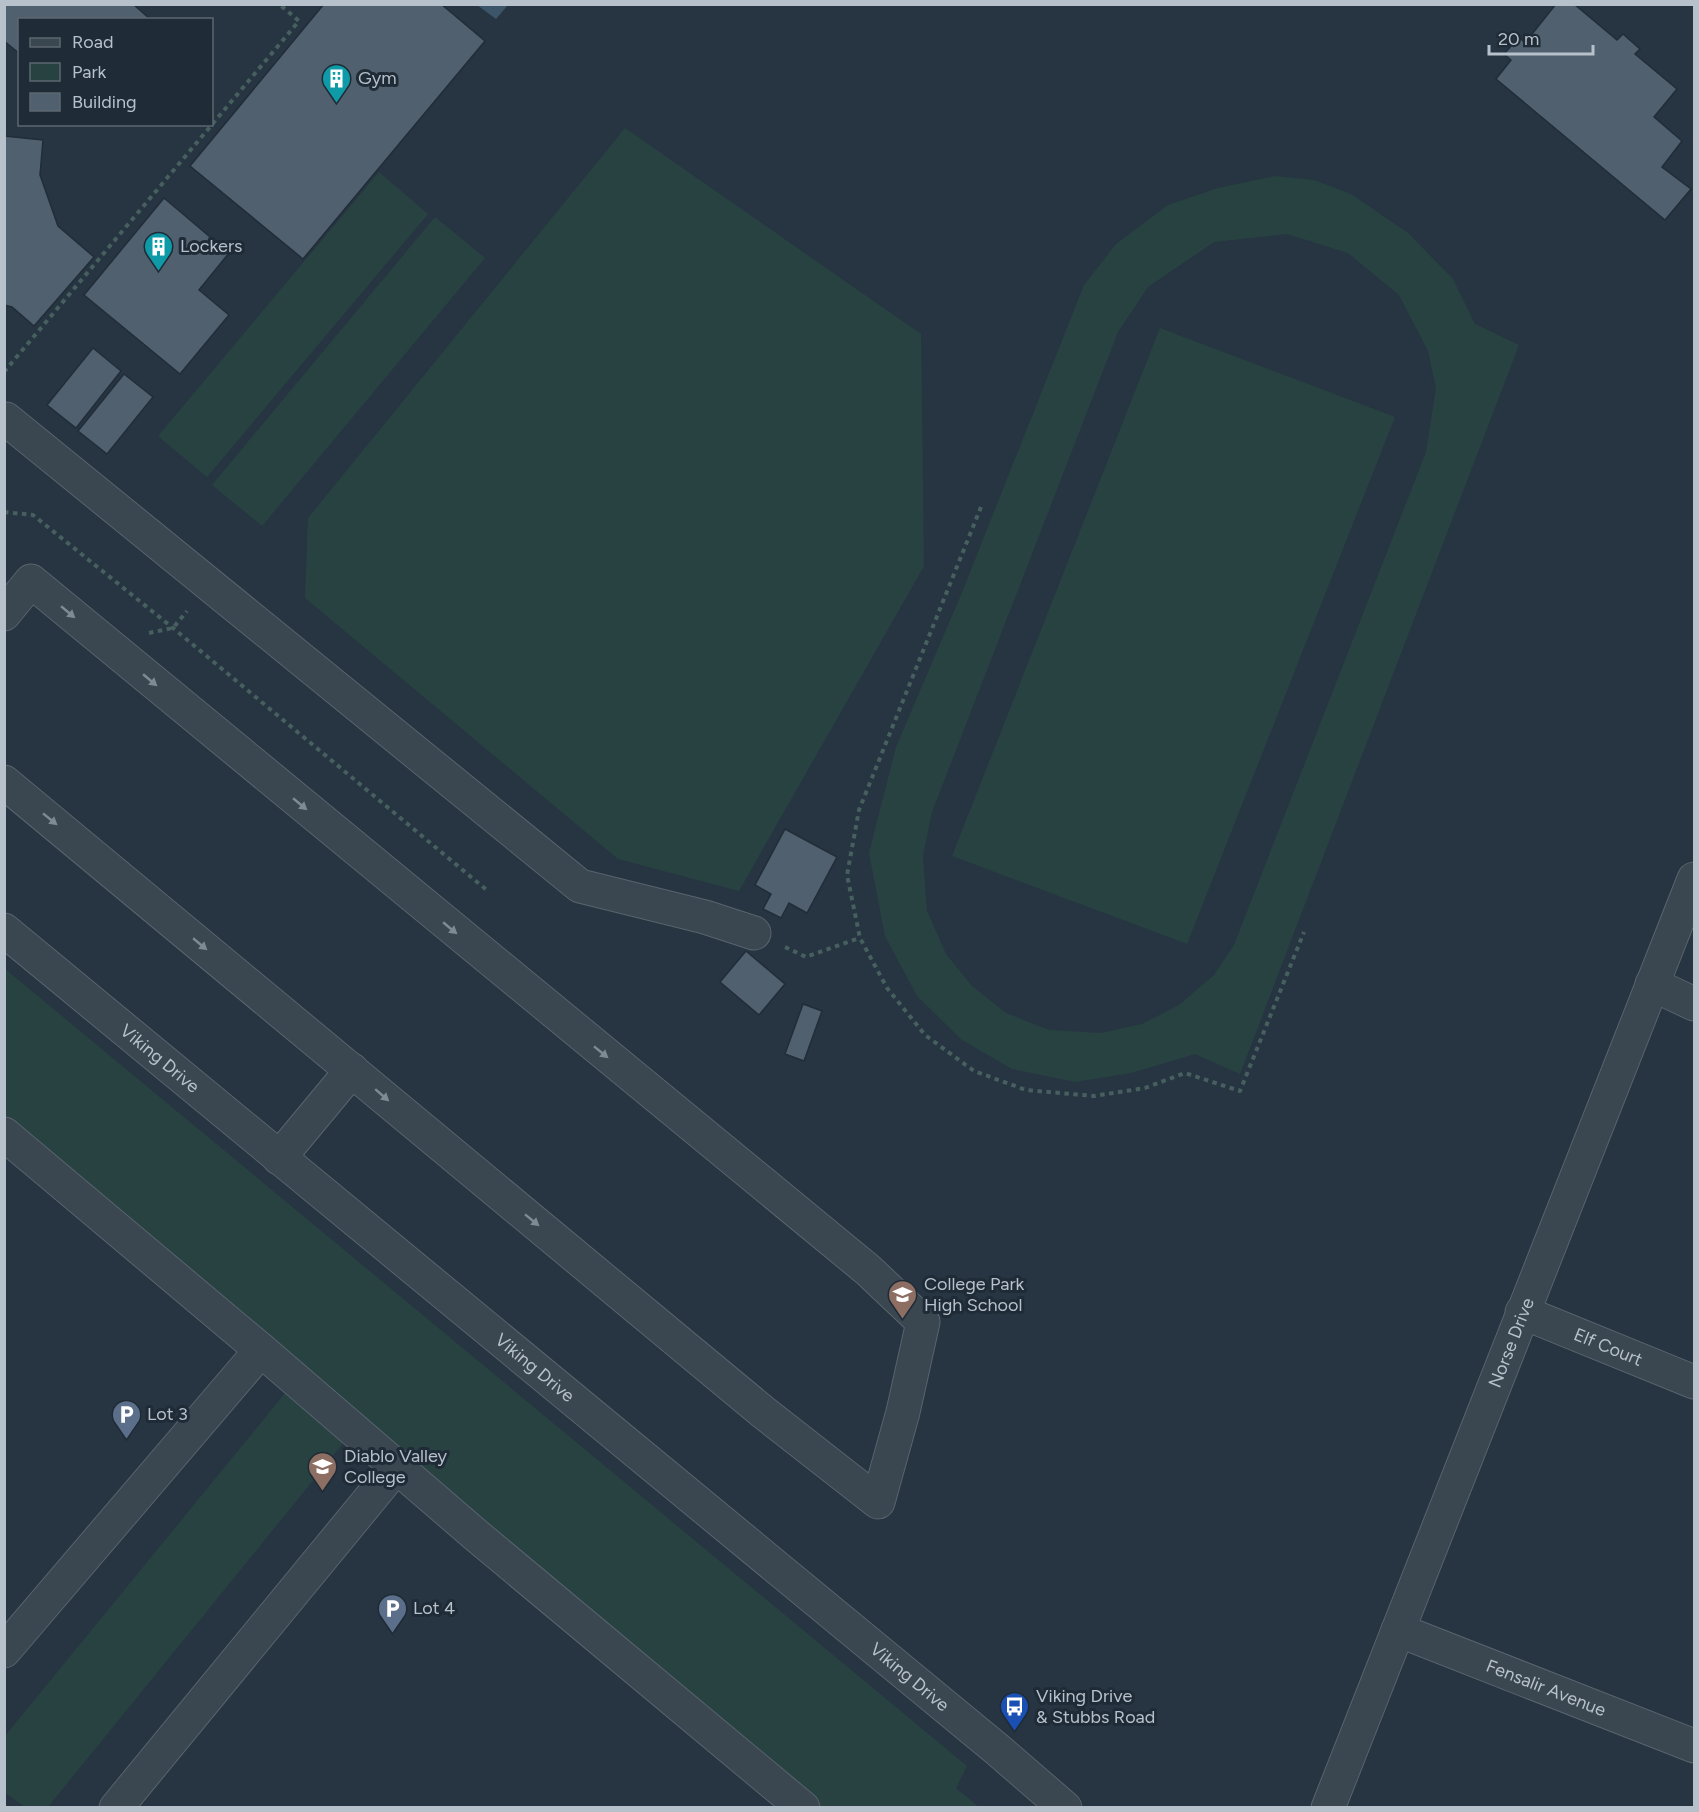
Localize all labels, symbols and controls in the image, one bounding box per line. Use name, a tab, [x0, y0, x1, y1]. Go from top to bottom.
legend	[18, 18, 213, 126]
scale bar	[1489, 18, 1592, 56]
text: 20 m	[1498, 28, 1539, 50]
text: Road	[72, 31, 113, 53]
text: Park	[72, 61, 107, 83]
building icon: Gym	[321, 62, 353, 104]
place label: Gym	[358, 67, 396, 89]
text: Building	[72, 91, 137, 113]
building icon: Lockers	[143, 230, 175, 272]
place label: Lockers	[180, 235, 242, 257]
one-way arrow	[60, 605, 75, 618]
one-way arrow	[142, 673, 157, 686]
one-way arrow	[292, 797, 307, 810]
one-way arrow	[42, 813, 58, 826]
one-way arrow	[442, 922, 458, 935]
one-way arrow	[192, 937, 208, 950]
street label: Viking Drive	[116, 1019, 204, 1098]
one-way arrow	[593, 1045, 608, 1058]
one-way arrow	[374, 1089, 390, 1102]
one-way arrow	[524, 1213, 539, 1226]
place label: College Park High School	[924, 1273, 1025, 1316]
school or university icon: College Park High School	[887, 1278, 919, 1320]
street label: Norse Drive	[1484, 1295, 1539, 1391]
street label: Elf Court	[1571, 1323, 1646, 1371]
street label: Viking Drive	[491, 1329, 579, 1407]
parking icon: Lot 3	[110, 1398, 142, 1440]
place label: Lot 3	[147, 1403, 188, 1425]
place label: Diablo Valley College	[344, 1445, 448, 1488]
school or university icon: Diablo Valley College	[307, 1450, 339, 1492]
parking icon: Lot 4	[376, 1592, 408, 1634]
place label: Lot 4	[413, 1597, 455, 1619]
street label: Viking Drive	[865, 1638, 954, 1716]
street label: Fensalir Avenue	[1483, 1655, 1609, 1721]
place label: Viking Drive & Stubbs Road	[1036, 1685, 1155, 1728]
bus stop icon: Viking Drive & Stubbs Road	[999, 1690, 1031, 1732]

